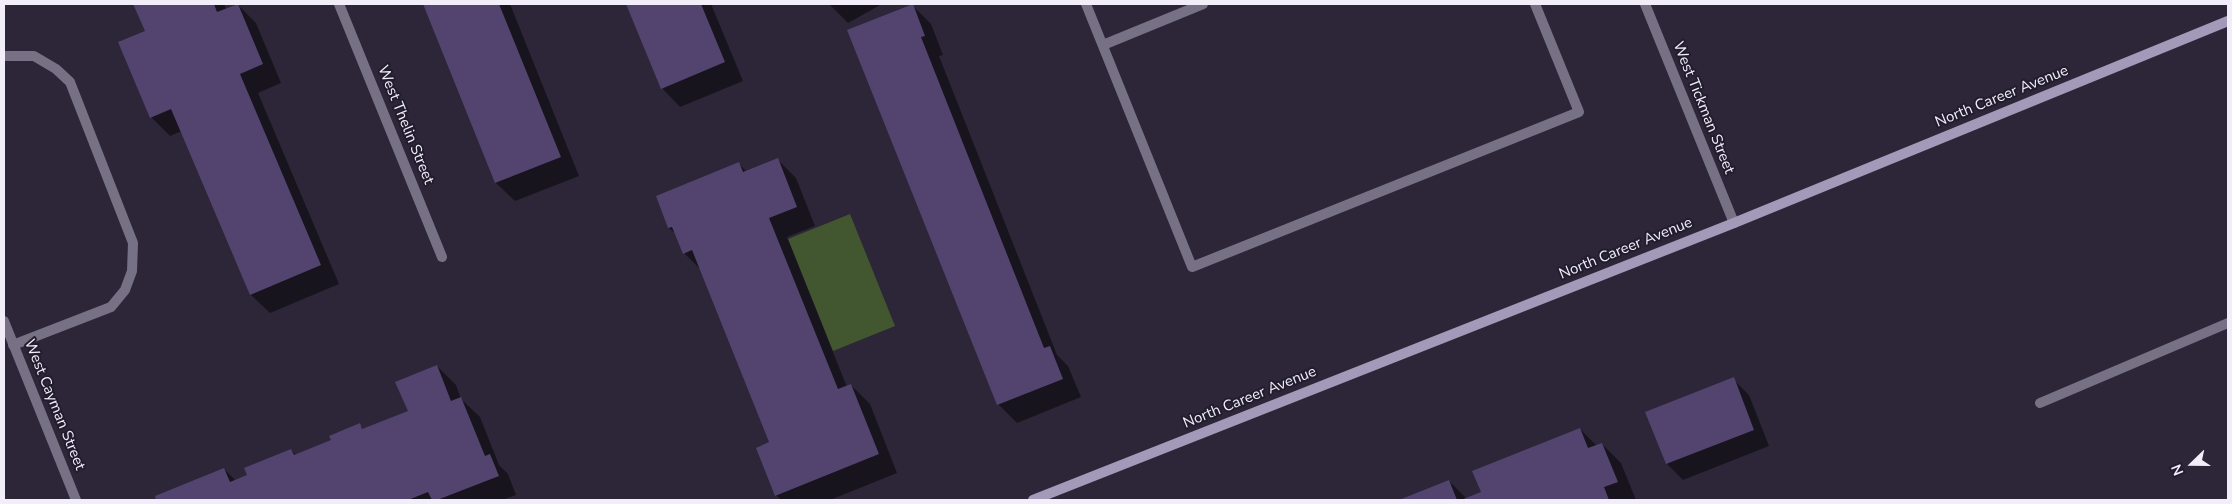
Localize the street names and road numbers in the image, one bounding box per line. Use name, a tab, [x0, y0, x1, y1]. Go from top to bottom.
street label: West Tickman Street	[1668, 39, 1738, 177]
street label: North Career Avenue	[1933, 62, 2071, 132]
street label: West Thelin Street	[373, 63, 437, 187]
street label: North Career Avenue	[1557, 214, 1695, 284]
street label: West Cayman Street	[20, 337, 88, 473]
street label: North Career Avenue	[1181, 363, 1319, 433]

